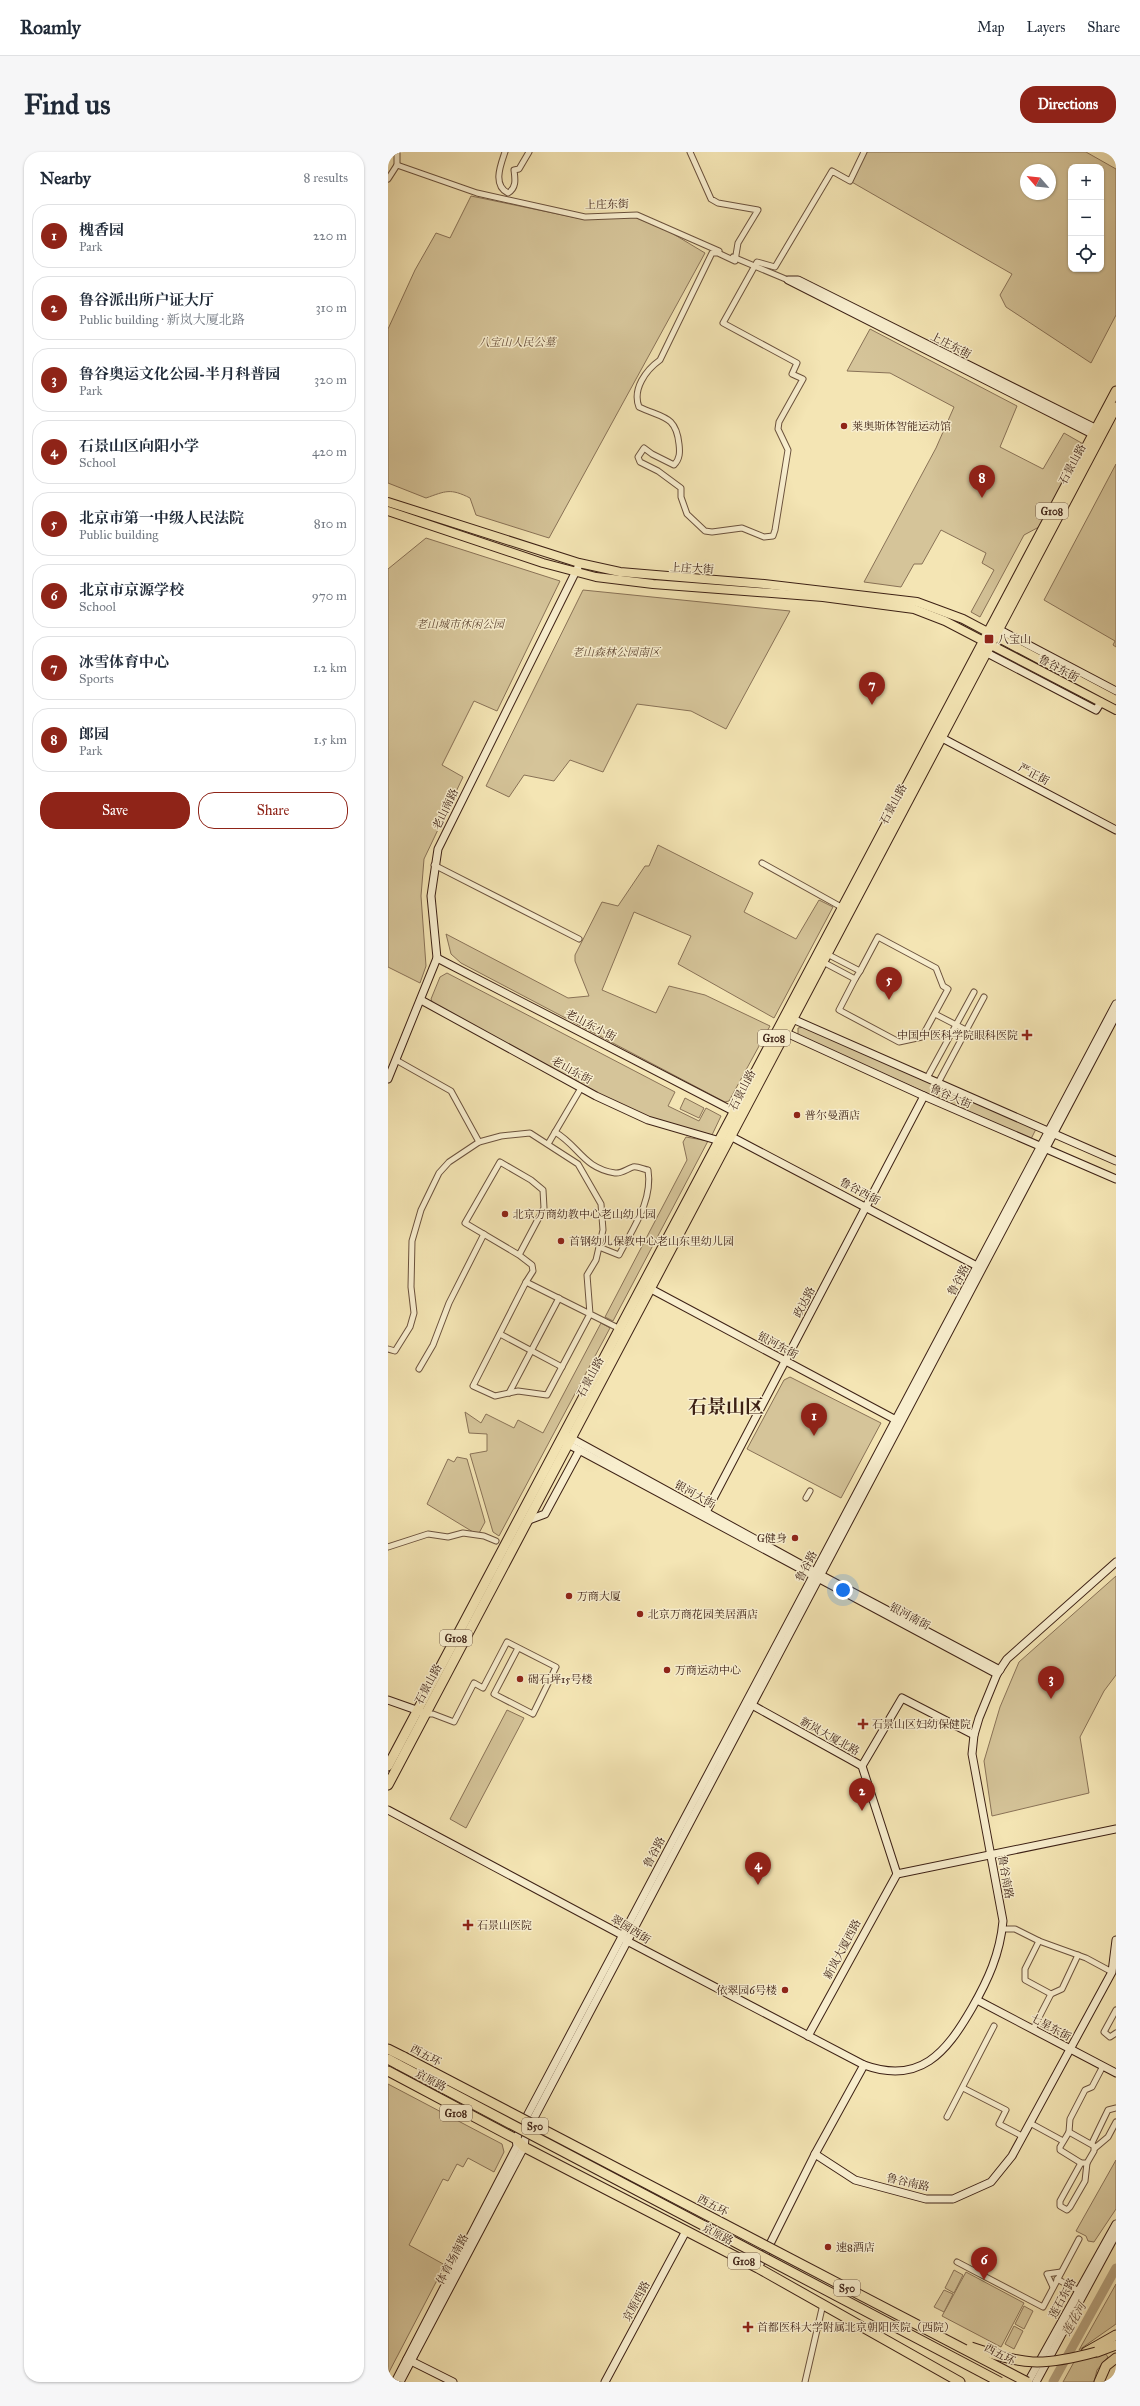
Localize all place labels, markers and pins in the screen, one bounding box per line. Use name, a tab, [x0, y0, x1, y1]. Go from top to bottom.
place label: 莱奥斯体智能运动馆	[852, 420, 951, 433]
marker: 莱奥斯体智能运动馆	[839, 421, 849, 431]
pin: 8	[969, 465, 995, 498]
marker: 八宝山	[983, 633, 995, 645]
place label: 八宝山	[998, 633, 1031, 646]
pin: 7	[859, 672, 885, 705]
pin: 5	[876, 967, 902, 1000]
place label: 中国中医科学院眼科医院	[897, 1029, 1018, 1042]
marker: 中国中医科学院眼科医院	[1021, 1029, 1033, 1041]
place label: 普尔曼酒店	[805, 1109, 860, 1122]
marker: 普尔曼酒店	[792, 1110, 802, 1120]
place label: 北京万商幼教中心老山幼儿园	[513, 1208, 656, 1221]
marker: 北京万商幼教中心老山幼儿园	[500, 1209, 510, 1219]
place label: 首钢幼儿保教中心老山东里幼儿园	[569, 1235, 734, 1248]
marker: 首钢幼儿保教中心老山东里幼儿园	[556, 1236, 566, 1246]
pin: 1	[801, 1403, 827, 1436]
place label: G健身	[757, 1532, 787, 1545]
marker: G健身	[790, 1533, 800, 1543]
place label: 万商大厦	[577, 1590, 621, 1603]
marker: 万商大厦	[564, 1591, 574, 1601]
place label: 北京万商花园美居酒店	[648, 1608, 758, 1621]
marker: 北京万商花园美居酒店	[635, 1609, 645, 1619]
place label: 万商运动中心	[675, 1664, 741, 1677]
marker: 万商运动中心	[662, 1665, 672, 1675]
pin: 3	[1038, 1666, 1064, 1699]
place label: 碣石坪15号楼	[528, 1673, 592, 1686]
marker: 碣石坪15号楼	[515, 1674, 525, 1684]
marker: 石景山区妇幼保健院	[857, 1718, 869, 1730]
place label: 石景山区妇幼保健院	[872, 1718, 971, 1731]
pin: 2	[849, 1778, 875, 1811]
pin: 4	[745, 1852, 771, 1885]
marker: 石景山医院	[462, 1919, 474, 1931]
place label: 石景山医院	[477, 1919, 532, 1932]
place label: 依翠园6号楼	[716, 1984, 777, 1997]
marker: 依翠园6号楼	[780, 1985, 790, 1995]
place label: 速8酒店	[836, 2241, 875, 2254]
marker: 速8酒店	[823, 2242, 833, 2252]
pin: 6	[971, 2247, 997, 2280]
marker: 首都医科大学附属北京朝阳医院（西院）	[742, 2321, 754, 2333]
place label: 首都医科大学附属北京朝阳医院（西院）	[757, 2321, 955, 2334]

